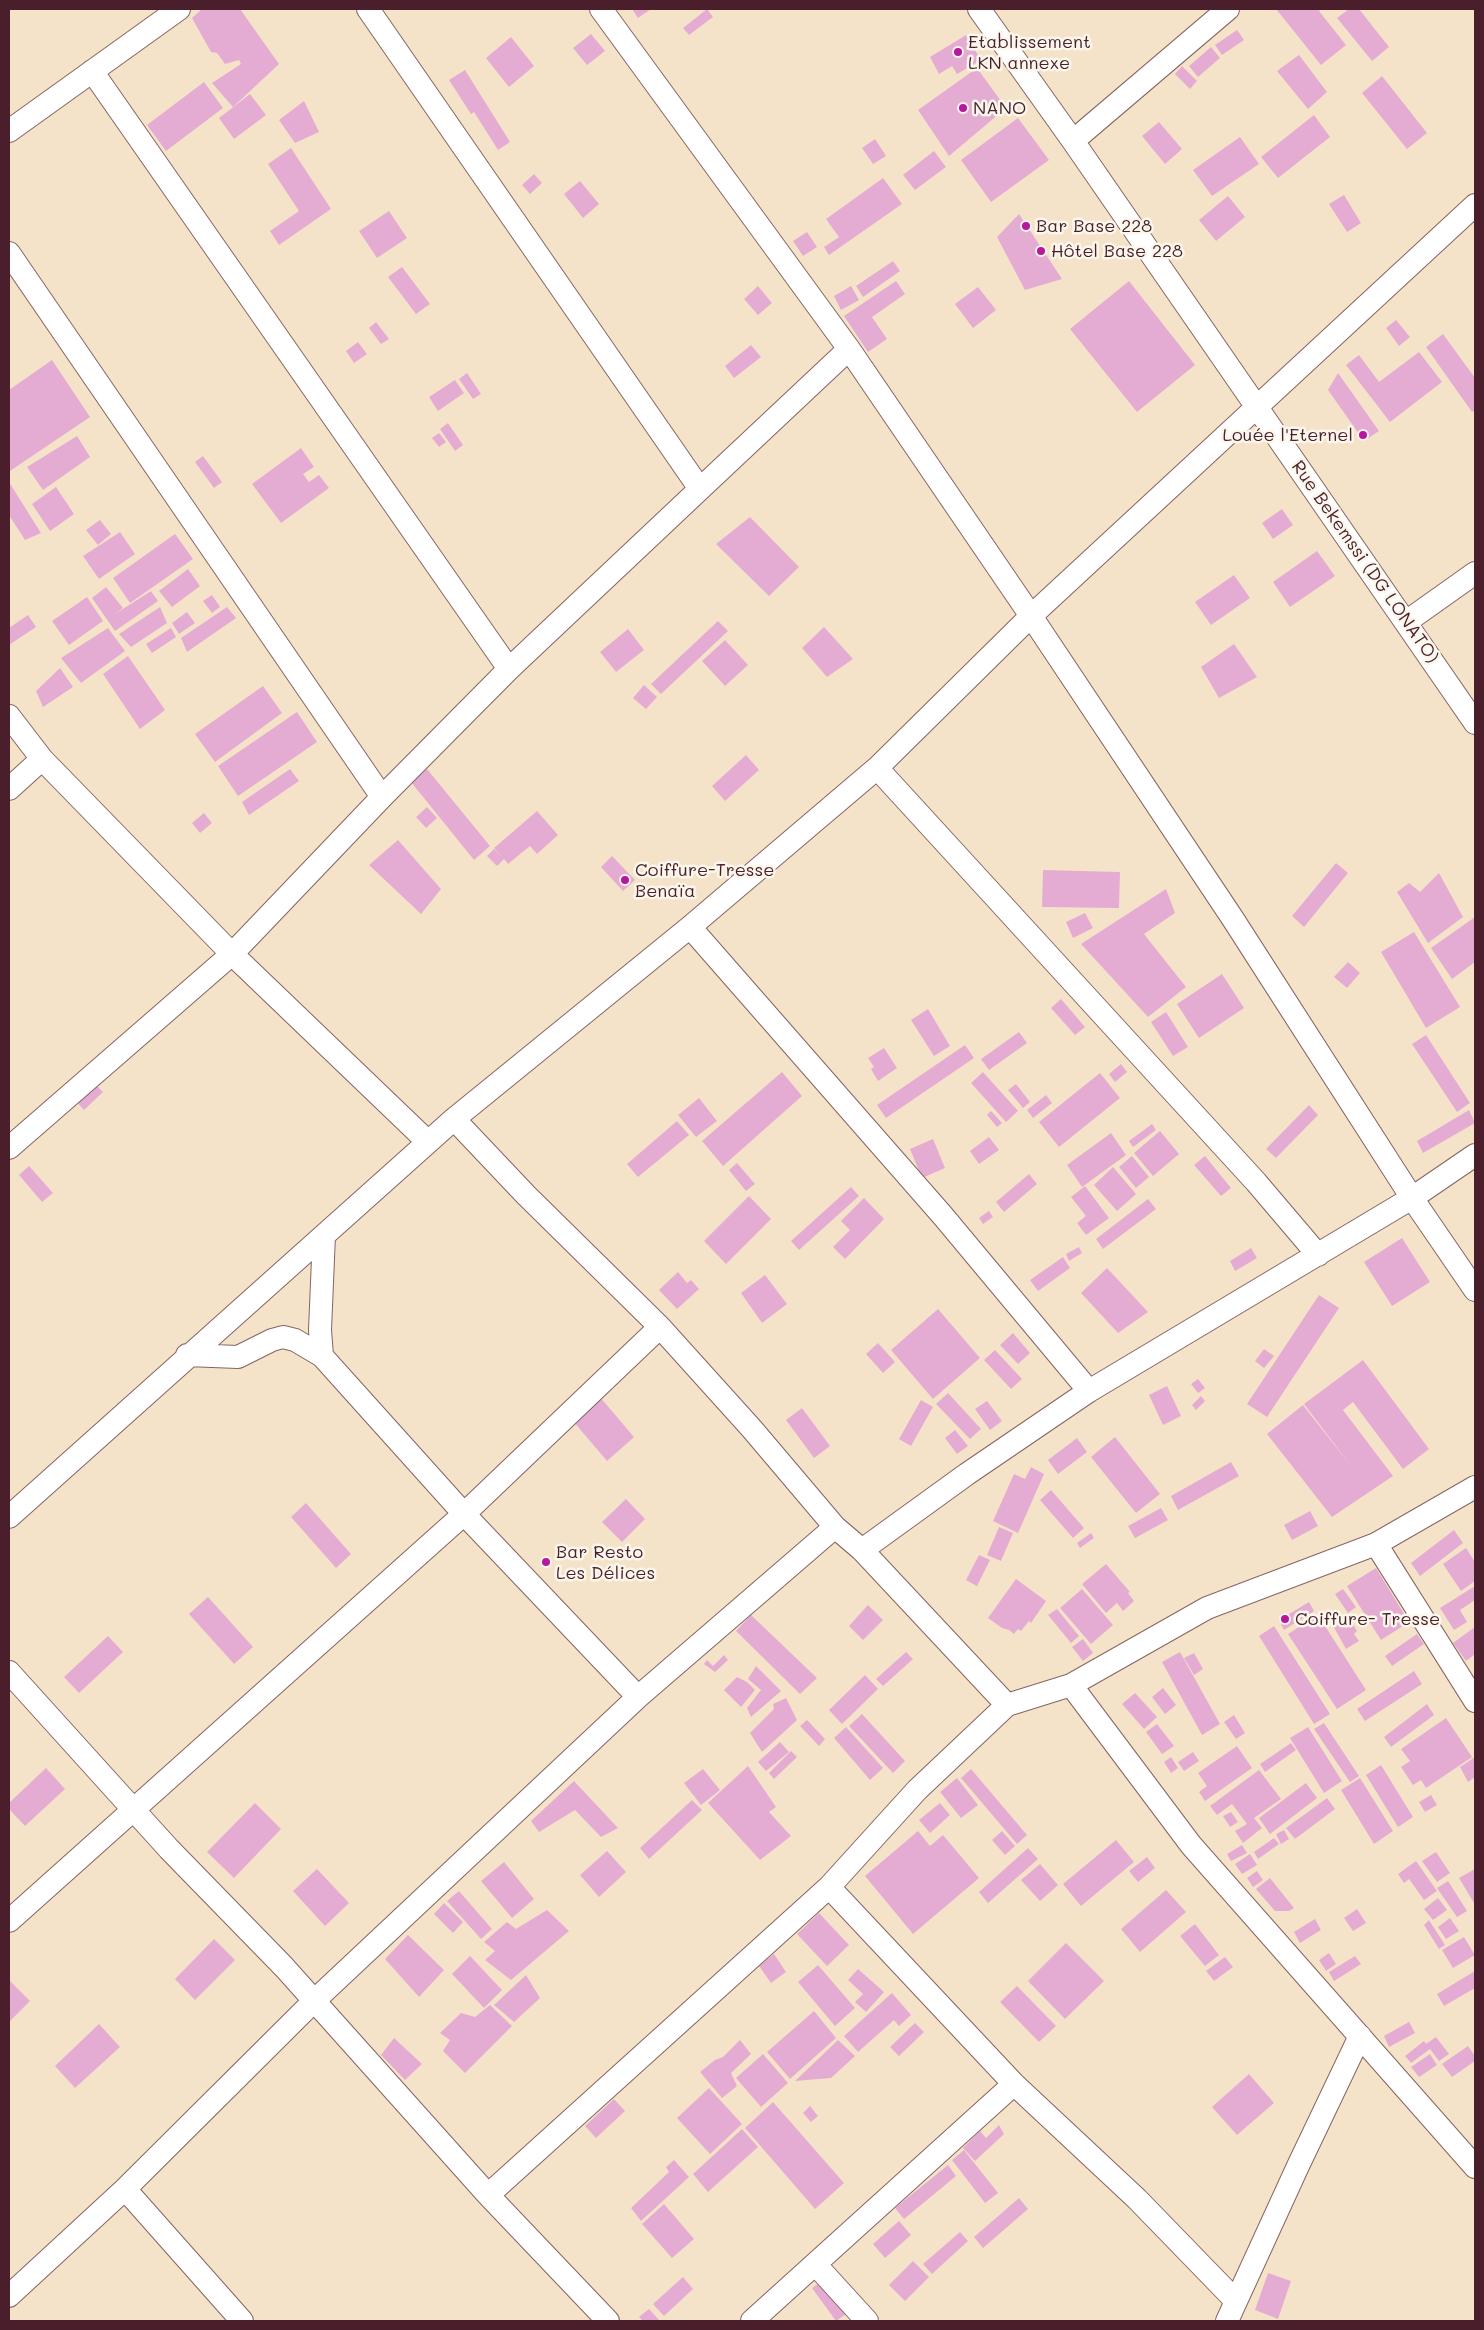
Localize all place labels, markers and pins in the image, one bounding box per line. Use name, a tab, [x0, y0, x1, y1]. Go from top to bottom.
place label: Etablissement LKN annexe	[968, 31, 1091, 74]
marker: Etablissement LKN annexe	[952, 46, 964, 58]
place label: NANO	[973, 97, 1026, 119]
marker: NANO	[957, 102, 969, 114]
place label: Bar Base 228	[1036, 215, 1152, 237]
marker: Bar Base 228	[1020, 220, 1032, 232]
place label: Hôtel Base 228	[1051, 240, 1183, 262]
marker: Hôtel Base 228	[1035, 245, 1047, 257]
place label: Louée l'Eternel	[1222, 424, 1353, 446]
marker: Louée l'Eternel	[1357, 429, 1369, 441]
place label: Coiffure-Tresse Benaïa	[635, 859, 774, 902]
marker: Coiffure-Tresse Benaïa	[619, 874, 631, 886]
place label: Bar Resto Les Délices	[556, 1541, 655, 1584]
marker: Bar Resto Les Délices	[540, 1556, 552, 1568]
place label: Coiffure- Tresse	[1295, 1608, 1440, 1630]
marker: Coiffure- Tresse	[1279, 1613, 1291, 1625]

